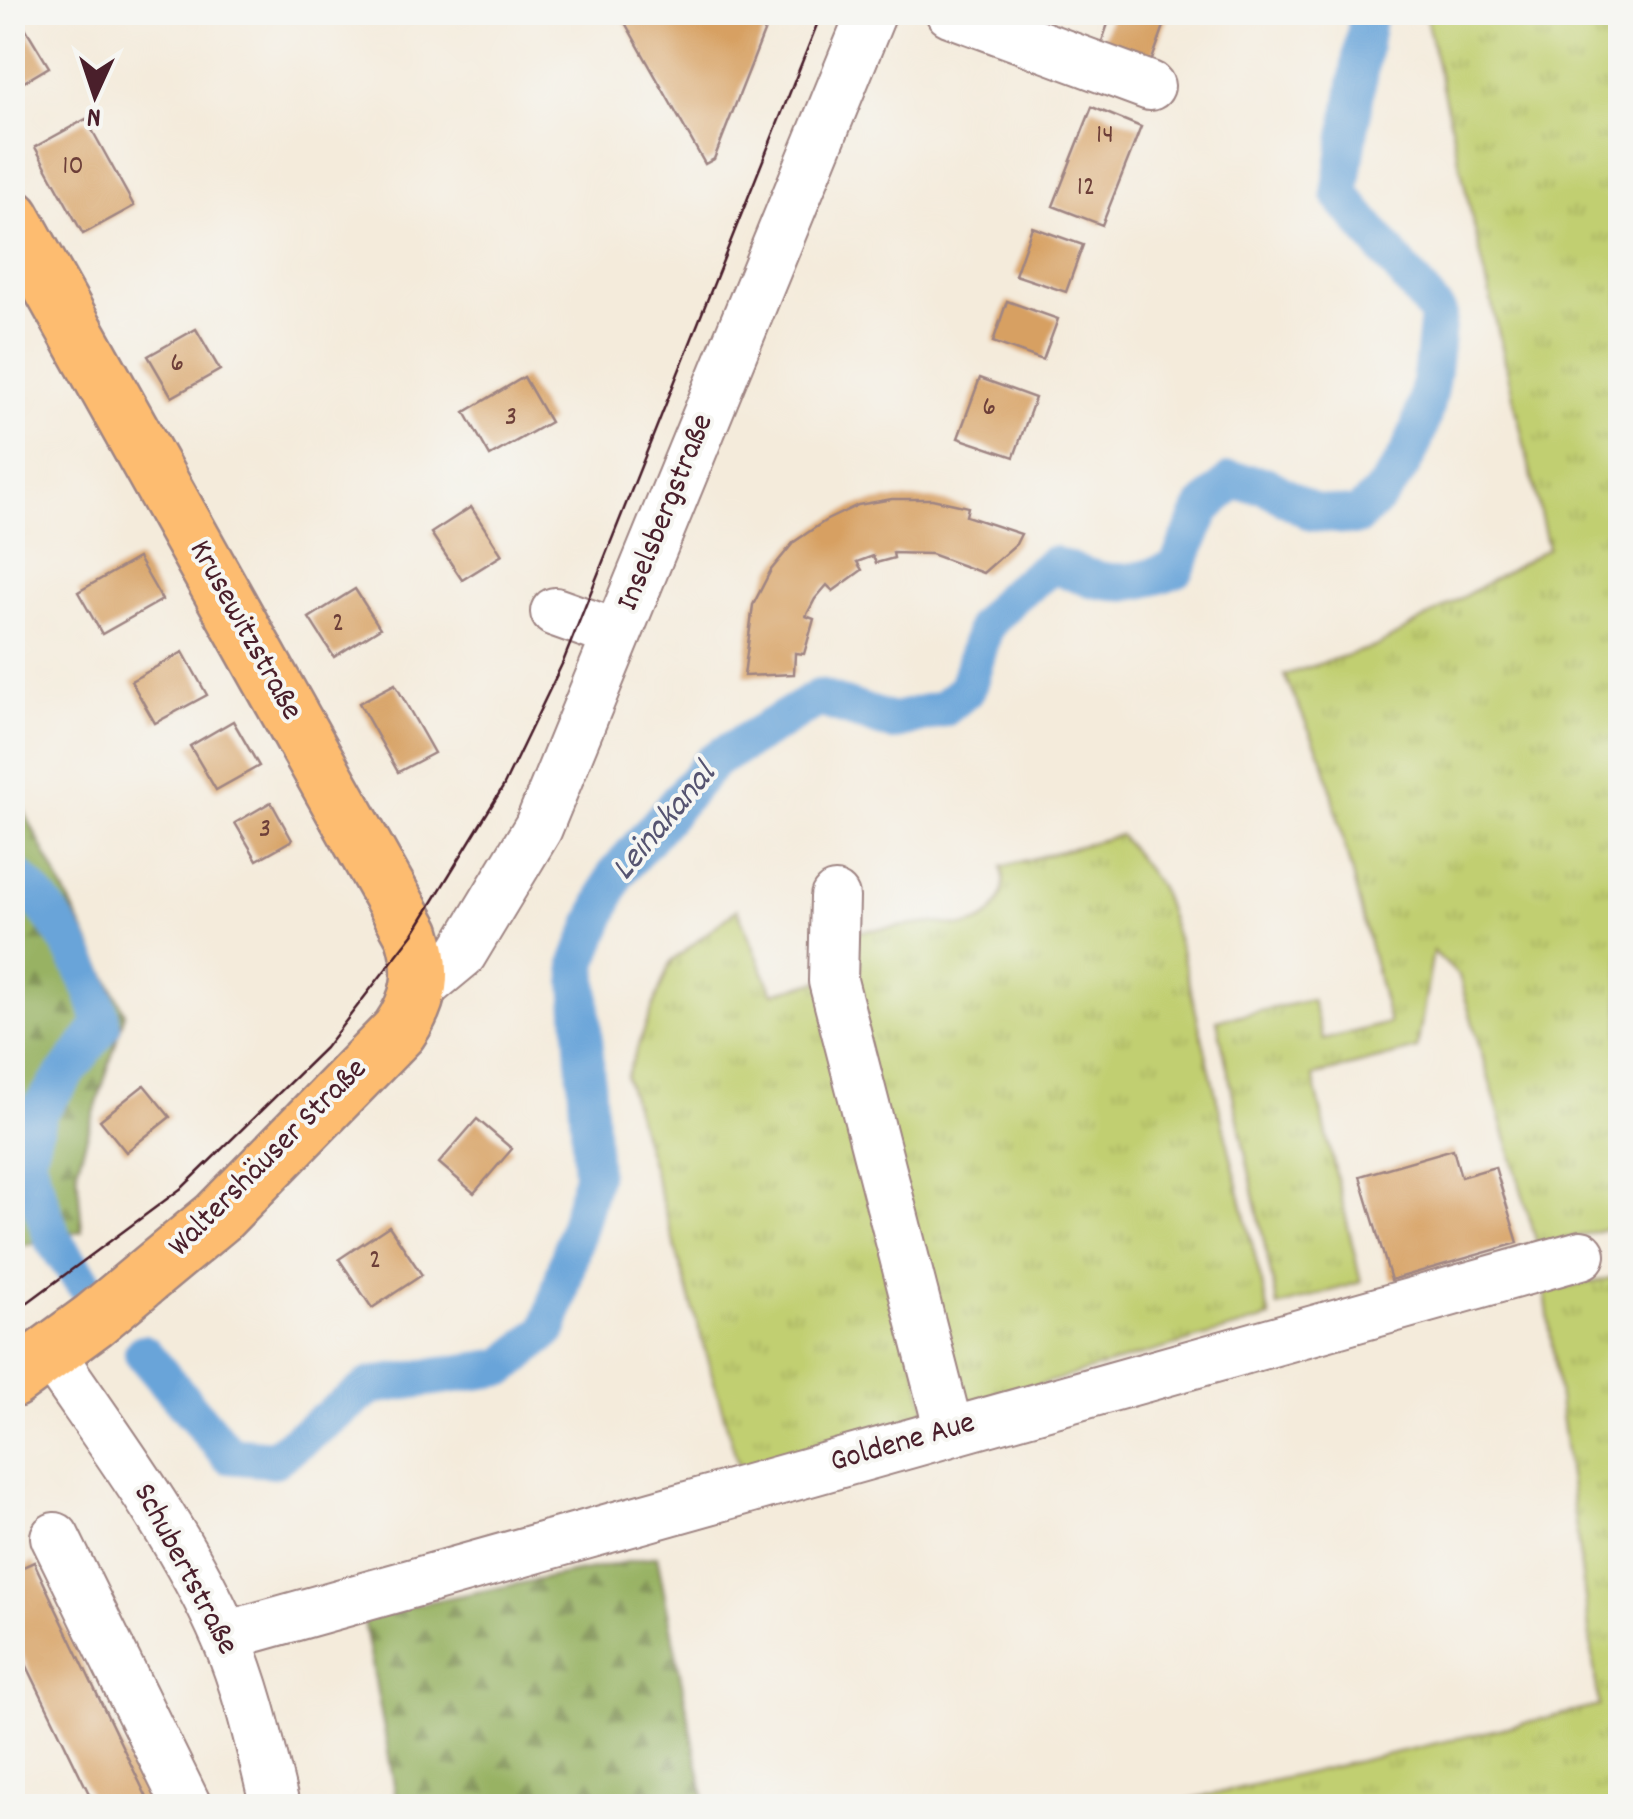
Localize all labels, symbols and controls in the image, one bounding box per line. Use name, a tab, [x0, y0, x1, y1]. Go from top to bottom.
north arrow	[45, 45, 145, 145]
text: N	[86, 95, 102, 135]
house number: 14	[1096, 117, 1114, 157]
house number: 10	[62, 148, 84, 188]
house number: 12	[1077, 169, 1095, 209]
house number: 6	[170, 345, 184, 385]
house number: 6	[982, 389, 996, 429]
house number: 3	[505, 399, 517, 439]
street label: Inselsbergstraße	[607, 408, 727, 618]
street label: Krusewitzstraße	[175, 532, 313, 730]
house number: 2	[332, 605, 344, 645]
water label: Leinakanal	[601, 751, 731, 893]
house number: 3	[259, 811, 271, 851]
street label: Waltershäuser Straße	[159, 1049, 379, 1269]
house number: 2	[369, 1242, 381, 1282]
street label: Goldene Aue	[825, 1401, 981, 1487]
street label: Schubertstraße	[119, 1476, 249, 1664]

